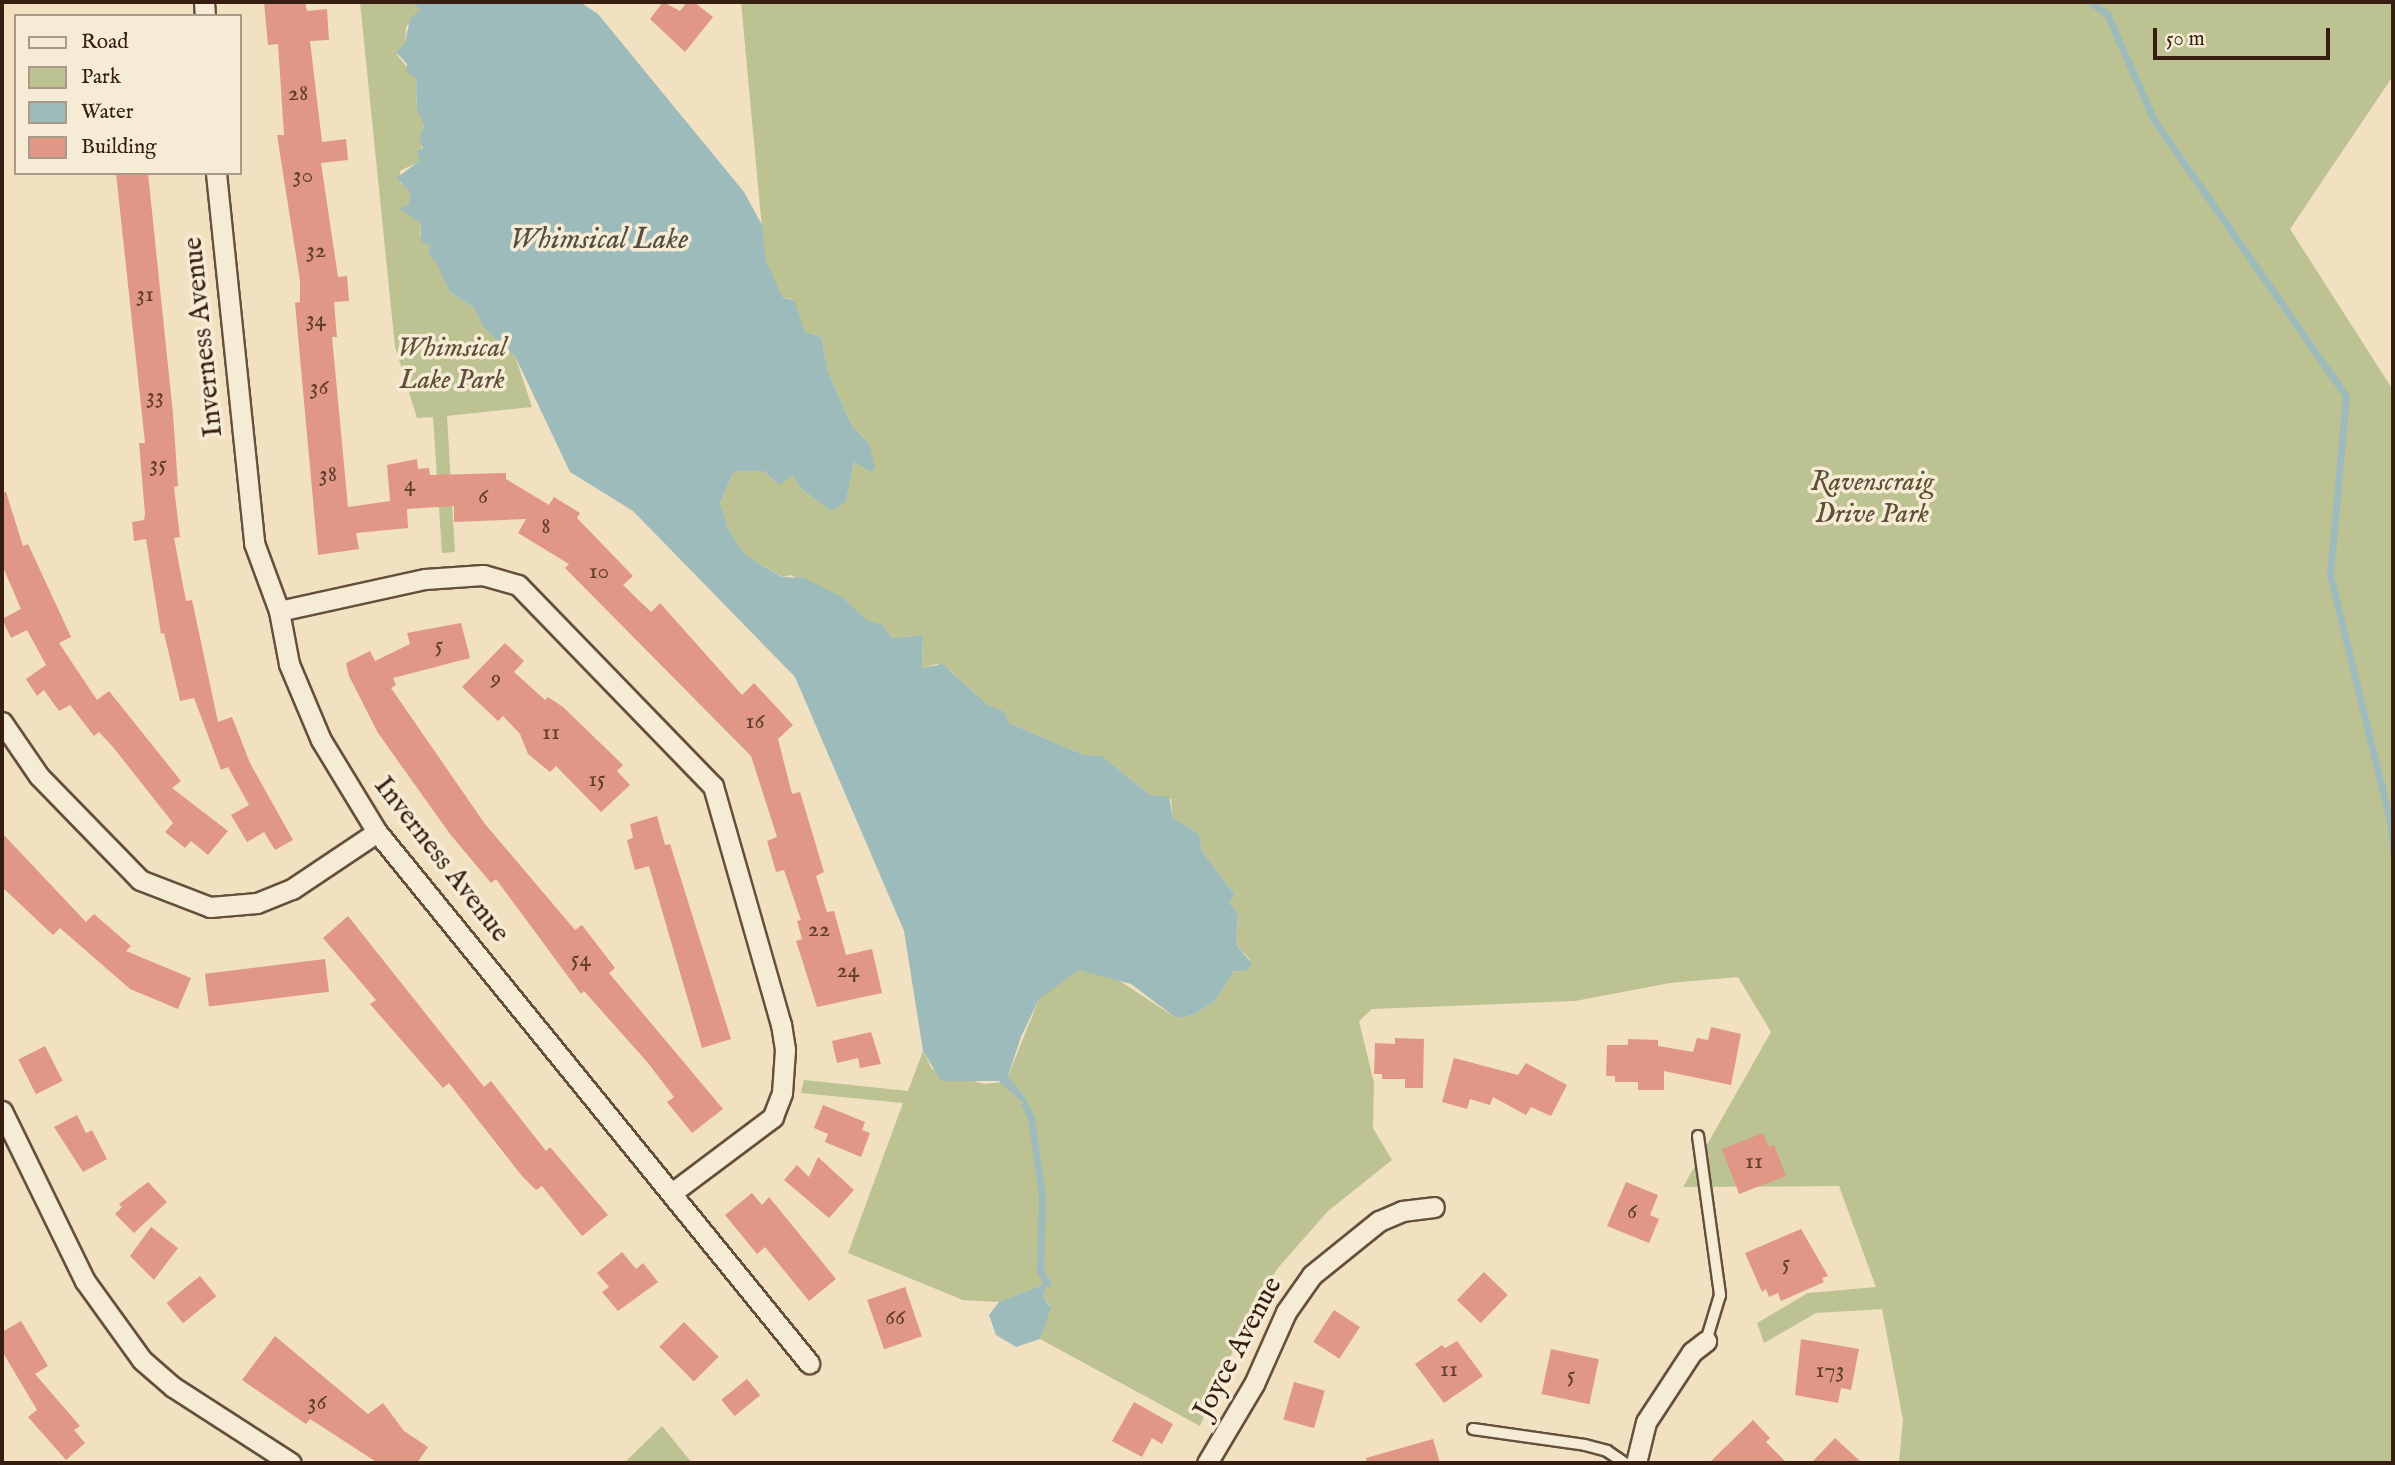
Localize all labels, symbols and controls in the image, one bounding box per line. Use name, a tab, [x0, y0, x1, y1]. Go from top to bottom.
legend	[14, 14, 242, 175]
scale bar	[2157, 14, 2334, 58]
text: 50 m	[2166, 26, 2205, 53]
text: Road	[81, 29, 128, 56]
text: Park	[81, 64, 121, 91]
house number: 28	[288, 80, 308, 108]
text: Water	[81, 99, 133, 126]
text: Building	[81, 134, 156, 161]
house number: 30	[293, 162, 313, 190]
water label: Whimsical Lake	[510, 222, 688, 258]
street label: Inverness Avenue	[177, 235, 231, 439]
house number: 32	[306, 237, 326, 265]
house number: 31	[136, 281, 154, 309]
house number: 34	[306, 306, 326, 334]
park label: Whimsical Lake Park	[397, 332, 507, 398]
house number: 36	[309, 374, 329, 402]
house number: 33	[146, 383, 164, 411]
house number: 35	[149, 451, 167, 479]
house number: 38	[319, 461, 337, 489]
park label: Ravenscraig Drive Park	[1810, 466, 1934, 532]
house number: 4	[404, 471, 416, 499]
house number: 6	[478, 483, 488, 511]
house number: 8	[541, 513, 551, 541]
house number: 10	[589, 558, 609, 586]
house number: 5	[435, 632, 443, 660]
house number: 9	[491, 665, 501, 693]
house number: 16	[745, 708, 765, 736]
house number: 11	[542, 719, 560, 747]
house number: 15	[588, 766, 606, 794]
street label: Inverness Avenue	[366, 770, 516, 950]
house number: 22	[808, 916, 830, 944]
house number: 54	[571, 946, 591, 974]
house number: 24	[836, 957, 860, 985]
house number: 11	[1745, 1148, 1763, 1176]
house number: 6	[1627, 1198, 1637, 1226]
house number: 5	[1782, 1250, 1790, 1278]
street label: Joyce Avenue	[1188, 1271, 1290, 1425]
house number: 66	[885, 1304, 905, 1332]
house number: 11	[1440, 1356, 1458, 1384]
house number: 173	[1815, 1357, 1845, 1385]
house number: 5	[1567, 1362, 1575, 1390]
house number: 36	[307, 1389, 327, 1417]

